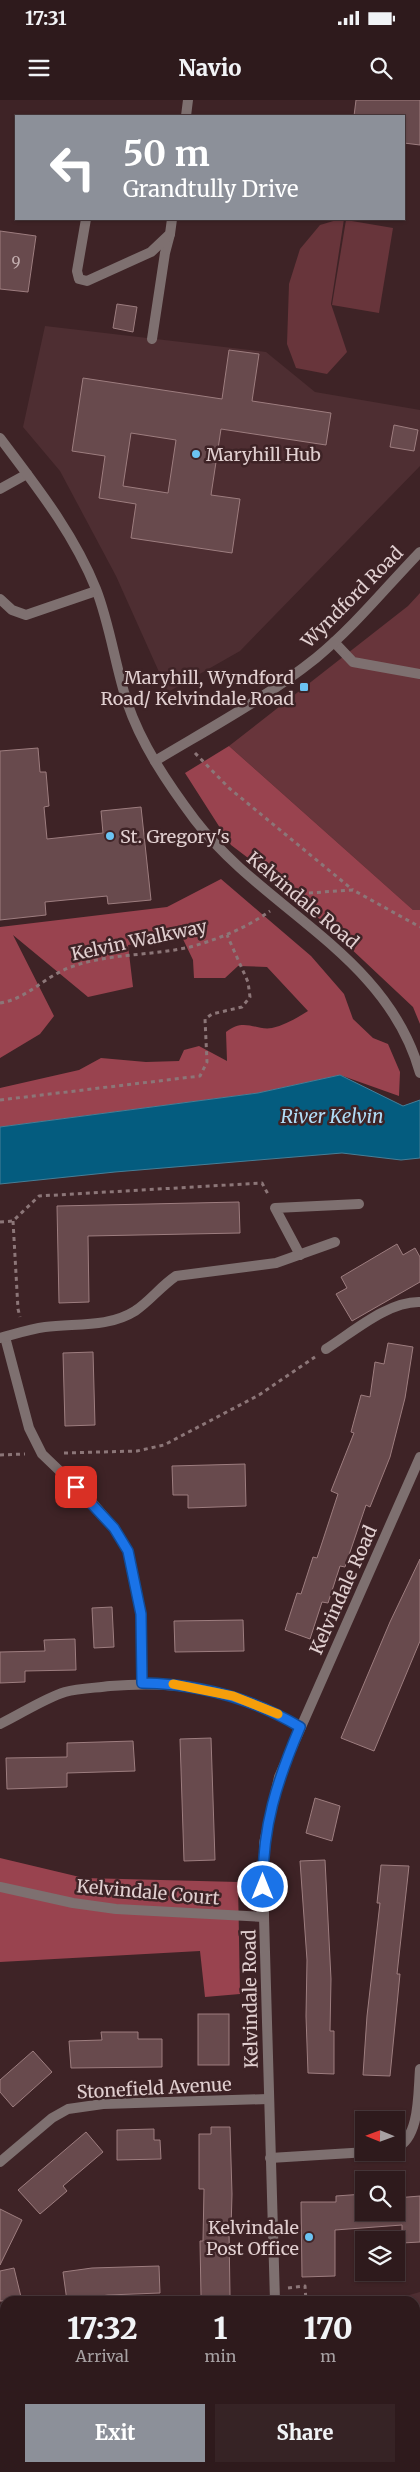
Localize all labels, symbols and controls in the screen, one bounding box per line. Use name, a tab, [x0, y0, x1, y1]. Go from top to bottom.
text: 17:31	[25, 6, 67, 30]
icon: menu	[25, 54, 53, 82]
text: Navio	[178, 54, 242, 82]
icon: search	[367, 54, 395, 82]
text: 50 m	[123, 132, 210, 176]
icon: left	[40, 135, 105, 200]
text: Grandtully Drive	[123, 175, 299, 203]
house number: 9	[11, 253, 21, 272]
place label: Maryhill Hub	[206, 443, 321, 466]
marker: Maryhill Hub	[190, 448, 202, 460]
street label: Wyndford Road	[296, 541, 408, 653]
place label: Maryhill, Wyndford Road/ Kelvindale Road	[100, 666, 294, 710]
marker: Maryhill, Wyndford Road/ Kelvindale Road	[298, 681, 310, 693]
place label: St. Gregory's	[120, 825, 230, 848]
marker: St. Gregory's	[104, 830, 116, 842]
street label: Kelvindale Road	[242, 847, 364, 954]
street label: Kelvin Walkway	[69, 914, 210, 966]
water label: River Kelvin	[280, 1104, 384, 1128]
pin	[55, 1466, 97, 1508]
icon: arrive	[62, 1473, 90, 1501]
street label: Kelvindale Road	[304, 1522, 382, 1658]
position arrow	[236, 1860, 288, 1912]
street label: Kelvindale Court	[75, 1874, 221, 1910]
street label: Kelvindale Road	[237, 1929, 263, 2069]
street label: Stonefield Avenue	[76, 2072, 232, 2104]
north arrow	[355, 2111, 405, 2161]
map controls	[355, 2111, 405, 2281]
button: search	[355, 2171, 405, 2221]
place label: Kelvindale Post Office	[206, 2216, 299, 2260]
marker: Kelvindale Post Office	[303, 2231, 315, 2243]
button: layers	[355, 2231, 405, 2281]
text: 17:32	[67, 2309, 138, 2347]
text: 1	[213, 2309, 227, 2347]
text: 170	[303, 2309, 353, 2347]
text: Arrival	[76, 2346, 129, 2366]
text: min	[205, 2346, 236, 2366]
text: m	[320, 2346, 336, 2366]
button: Exit	[25, 2404, 205, 2462]
button: Share	[215, 2404, 395, 2462]

